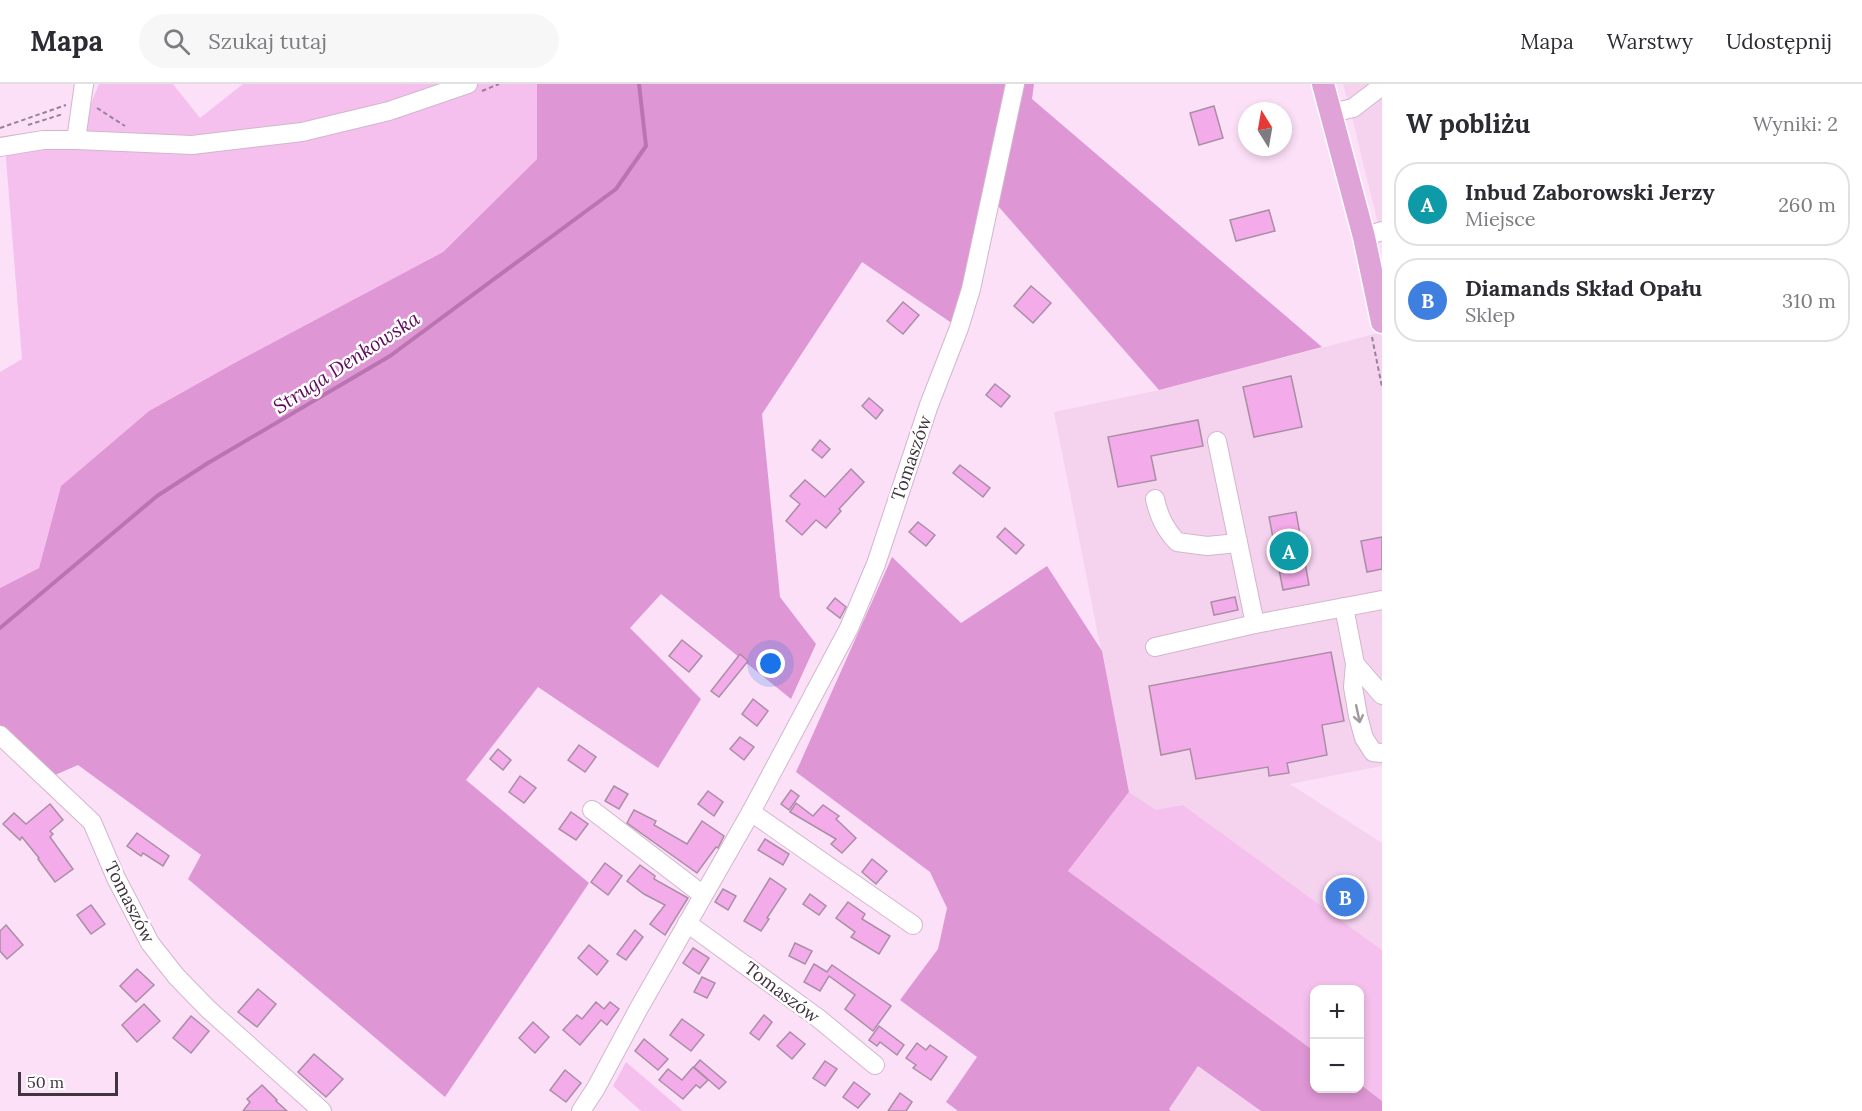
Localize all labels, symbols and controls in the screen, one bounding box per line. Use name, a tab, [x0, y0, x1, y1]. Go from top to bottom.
search box	[139, 14, 559, 68]
text: Mapa	[30, 23, 103, 59]
icon: search	[160, 25, 193, 58]
text: Szukaj tutaj	[208, 27, 327, 55]
text: Mapa	[1520, 28, 1574, 55]
text: Warstwy	[1607, 28, 1693, 55]
text: Udostępnij	[1726, 28, 1832, 55]
north arrow	[1238, 102, 1292, 156]
text: W pobliżu	[1406, 107, 1530, 140]
text: Wyniki: 2	[1753, 111, 1838, 136]
text: Inbud Zaborowski Jerzy	[1465, 178, 1715, 206]
text: A	[1421, 192, 1434, 217]
text: 260 m	[1778, 192, 1836, 217]
text: Miejsce	[1465, 206, 1536, 231]
text: Diamands Skład Opału	[1465, 274, 1702, 302]
text: B	[1421, 288, 1434, 313]
text: 310 m	[1782, 288, 1836, 313]
text: Sklep	[1465, 302, 1515, 327]
water label: Struga Denkowska	[268, 305, 424, 419]
street label: Tomaszów	[886, 412, 937, 504]
pin: A	[1270, 528, 1308, 574]
your location	[756, 649, 785, 678]
one-way arrow	[1353, 704, 1364, 724]
street label: Tomaszów	[100, 857, 161, 947]
pin: B	[1326, 874, 1364, 920]
street label: Tomaszów	[740, 956, 825, 1028]
map controls	[1310, 985, 1364, 1093]
button: +	[1310, 985, 1364, 1039]
button: −	[1310, 1039, 1364, 1093]
scale bar	[18, 1069, 118, 1096]
text: 50 m	[27, 1072, 64, 1092]

